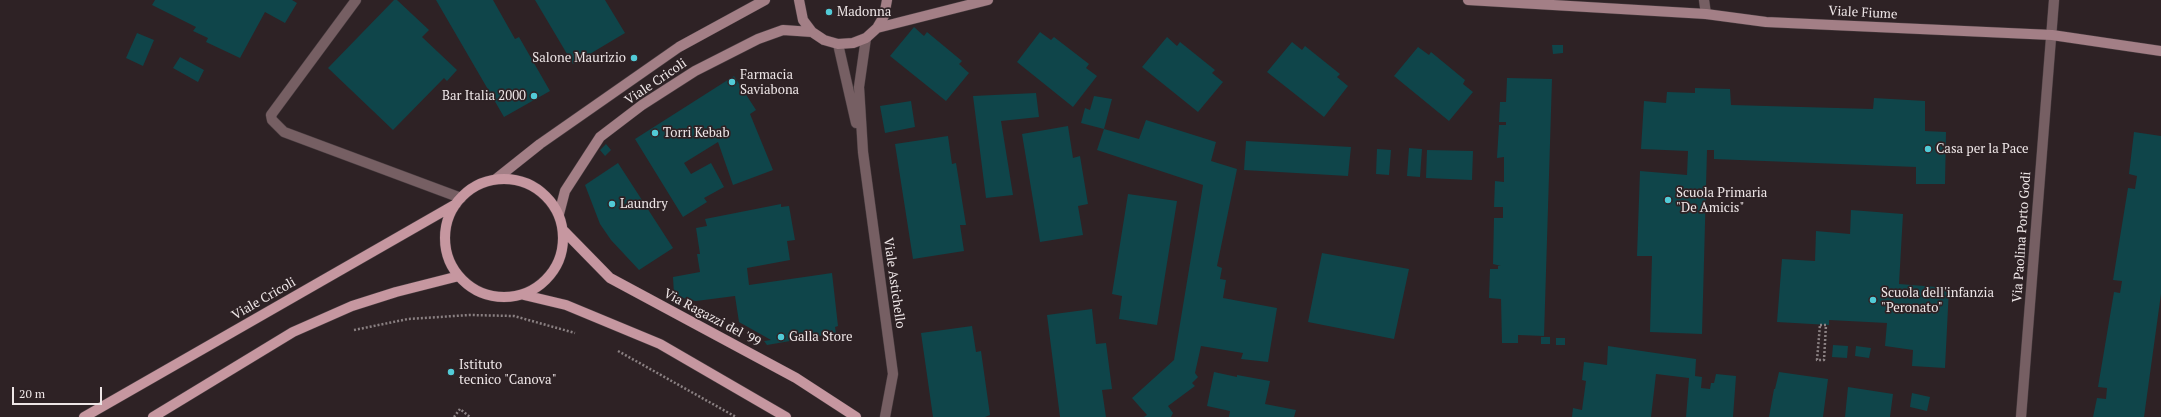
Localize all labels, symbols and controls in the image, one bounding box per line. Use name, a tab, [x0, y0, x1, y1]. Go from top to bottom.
street label: Viale Fiume	[1828, 3, 1898, 23]
place label: Madonna	[837, 4, 891, 20]
marker: Madonna	[824, 7, 834, 17]
place label: Salone Maurizio	[532, 50, 626, 66]
marker: Salone Maurizio	[629, 53, 639, 63]
street label: Viale Cricoli	[622, 56, 690, 108]
place label: Farmacia Saviabona	[740, 67, 799, 98]
marker: Farmacia Saviabona	[727, 77, 737, 87]
place label: Bar Italia 2000	[442, 88, 526, 104]
marker: Bar Italia 2000	[529, 91, 539, 101]
place label: Torri Kebab	[663, 125, 730, 141]
marker: Torri Kebab	[650, 128, 660, 138]
place label: Casa per la Pace	[1936, 141, 2029, 157]
marker: Casa per la Pace	[1923, 144, 1933, 154]
street label: Via Paolina Porto Godi	[2010, 171, 2034, 303]
place label: Scuola Primaria "De Amicis"	[1676, 185, 1767, 216]
marker: Scuola Primaria "De Amicis"	[1663, 195, 1673, 205]
place label: Laundry	[620, 196, 668, 212]
marker: Laundry	[607, 199, 617, 209]
street label: Viale Astichello	[880, 237, 908, 329]
street label: Viale Cricoli	[229, 274, 299, 324]
place label: Scuola dell'infanzia "Peronato"	[1881, 285, 1994, 316]
street label: Via Ragazzi del '99	[661, 286, 763, 350]
marker: Scuola dell'infanzia "Peronato"	[1868, 295, 1878, 305]
place label: Galla Store	[789, 329, 853, 345]
marker: Galla Store	[776, 332, 786, 342]
place label: Istituto tecnico "Canova"	[459, 357, 557, 388]
marker: Istituto tecnico "Canova"	[446, 367, 456, 377]
scale bar	[14, 379, 104, 405]
text: 20 m	[19, 386, 45, 401]

